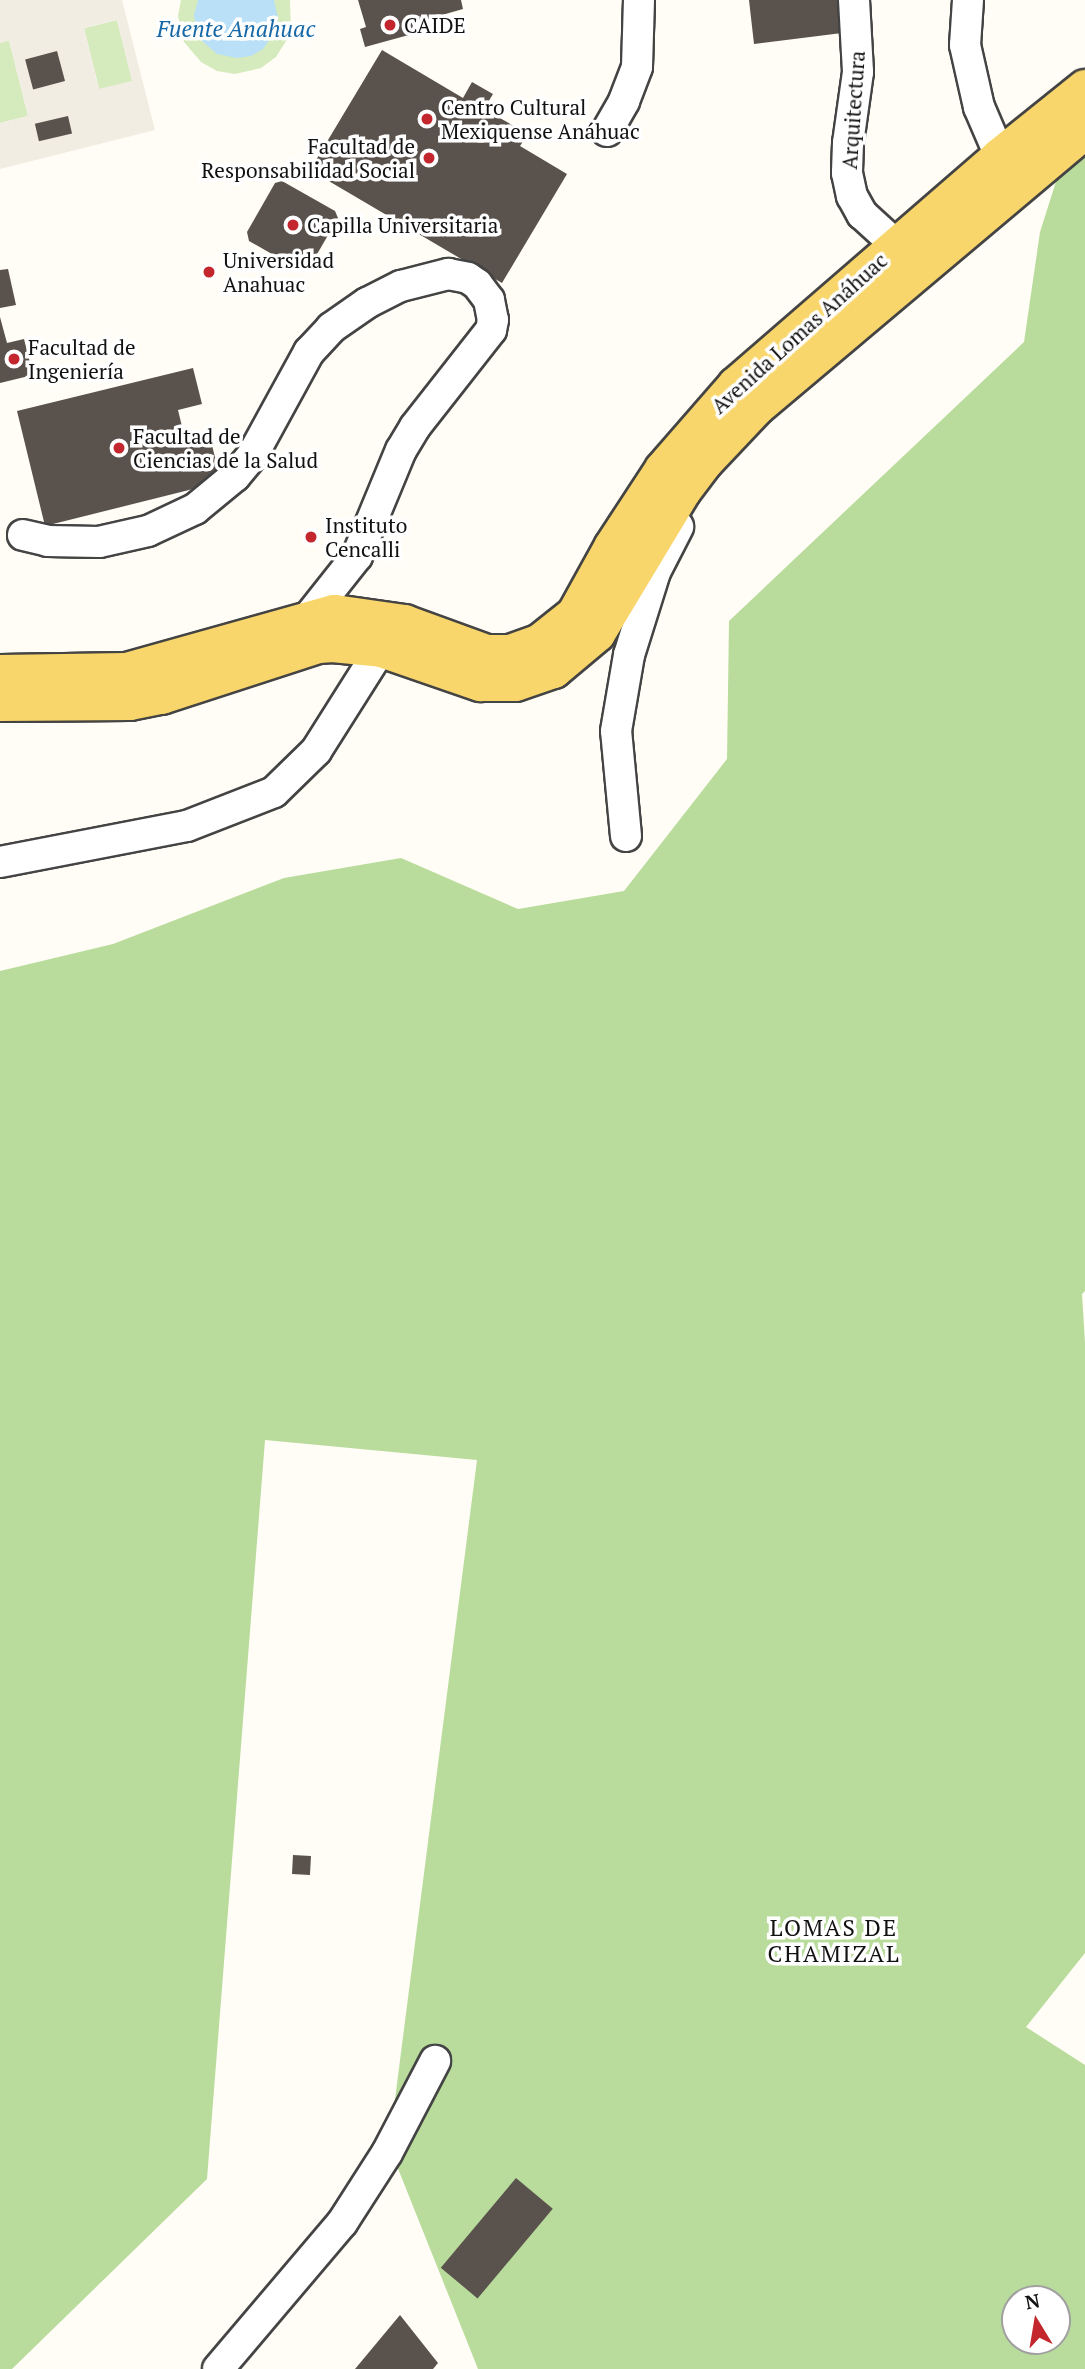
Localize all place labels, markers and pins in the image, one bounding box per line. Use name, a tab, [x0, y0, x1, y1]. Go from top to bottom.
place label: CAIDE	[404, 12, 466, 38]
marker: CAIDE	[382, 17, 398, 33]
place label: Centro Cultural Mexiquense Anáhuac	[441, 94, 640, 144]
marker: Centro Cultural Mexiquense Anáhuac	[419, 111, 435, 127]
place label: Facultad de Responsabilidad Social	[201, 133, 415, 183]
marker: Facultad de Responsabilidad Social	[421, 150, 437, 166]
place label: Capilla Universitaria	[307, 212, 498, 238]
marker: Capilla Universitaria	[285, 217, 301, 233]
place label: Universidad Anahuac	[223, 247, 334, 297]
marker: Universidad Anahuac	[201, 264, 217, 280]
place label: Facultad de Ingeniería	[28, 334, 136, 384]
marker: Facultad de Ingeniería	[6, 351, 22, 367]
place label: Facultad de Ciencias de la Salud	[133, 423, 318, 473]
marker: Facultad de Ciencias de la Salud	[111, 440, 127, 456]
place label: Instituto Cencalli	[325, 512, 407, 562]
marker: Instituto Cencalli	[303, 529, 319, 545]

